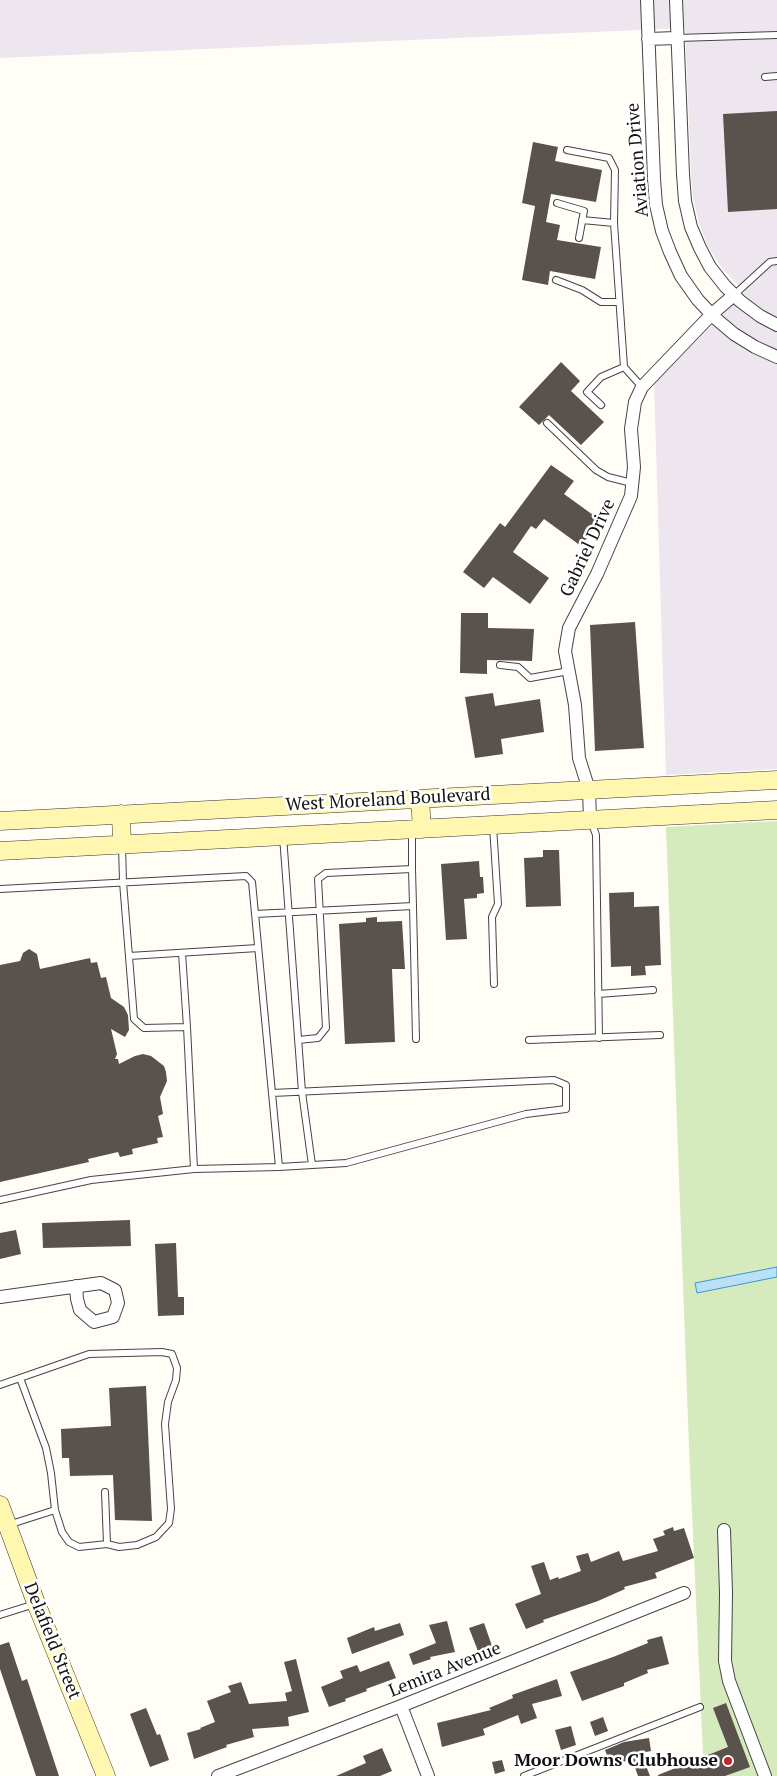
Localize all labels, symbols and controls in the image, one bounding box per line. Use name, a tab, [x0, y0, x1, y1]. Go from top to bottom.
street label: Aviation Drive	[622, 102, 654, 218]
street label: Gabriel Drive	[556, 496, 620, 600]
street label: West Moreland Boulevard	[285, 784, 491, 816]
street label: Delafield Street	[19, 1579, 85, 1703]
street label: Lemira Avenue	[386, 1638, 504, 1702]
place label: Moor Downs Clubhouse	[514, 1750, 718, 1772]
marker: Moor Downs Clubhouse	[722, 1755, 734, 1767]

